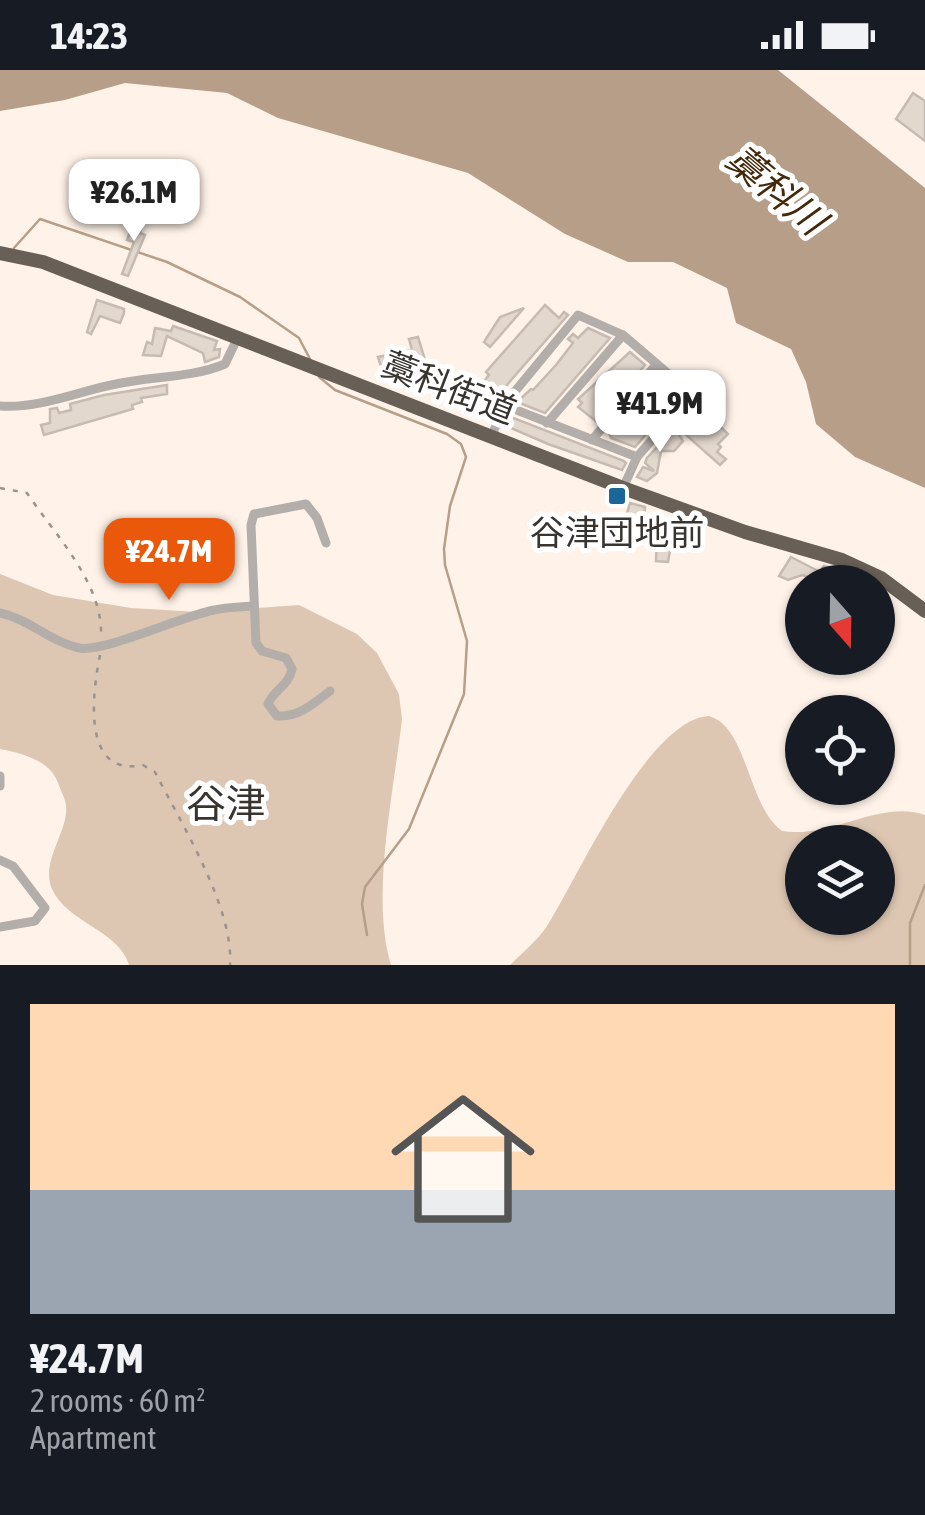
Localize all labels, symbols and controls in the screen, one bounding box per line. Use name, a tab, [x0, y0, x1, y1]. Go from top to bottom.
text: 14:23	[50, 14, 128, 57]
water label: 藁科川	[719, 137, 837, 245]
pin: ¥26.1M	[53, 159, 215, 244]
text: ¥26.1M	[91, 173, 177, 210]
street label: 藁科街道	[377, 343, 522, 431]
pin: ¥41.9M	[579, 370, 741, 455]
text: ¥41.9M	[617, 384, 703, 421]
marker: 谷津団地前	[606, 485, 628, 507]
place label: 谷津団地前	[529, 512, 705, 552]
pin: ¥24.7M	[88, 518, 250, 603]
text: ¥24.7M	[126, 532, 212, 569]
north arrow	[785, 565, 895, 675]
map controls	[785, 565, 895, 935]
button: locate	[785, 695, 895, 805]
district label: 谷津	[186, 781, 266, 826]
button: layers	[785, 825, 895, 935]
icon: home	[373, 1069, 553, 1249]
text: ¥24.7M	[30, 1334, 144, 1382]
text: 2 rooms · 60 m²	[30, 1382, 205, 1419]
text: Apartment	[30, 1419, 156, 1456]

